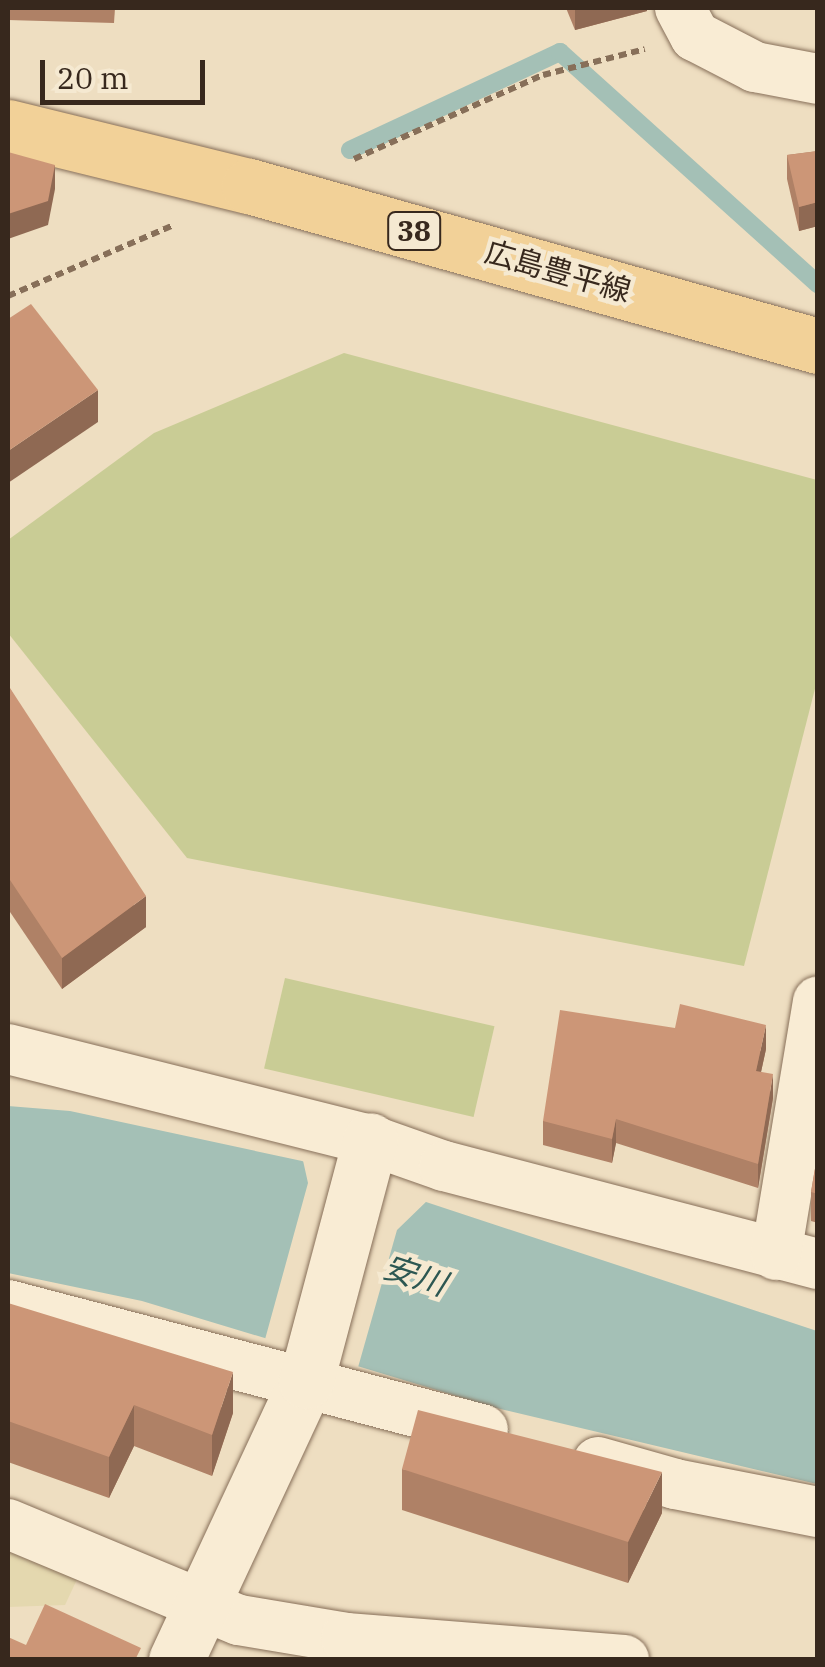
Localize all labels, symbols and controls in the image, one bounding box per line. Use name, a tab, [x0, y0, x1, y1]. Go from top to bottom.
scale bar	[45, 40, 210, 102]
text: 20 m	[57, 58, 129, 97]
road number: 38	[386, 208, 442, 254]
street label: 広島豊平線	[481, 233, 635, 309]
water label: 安川	[379, 1247, 451, 1303]

